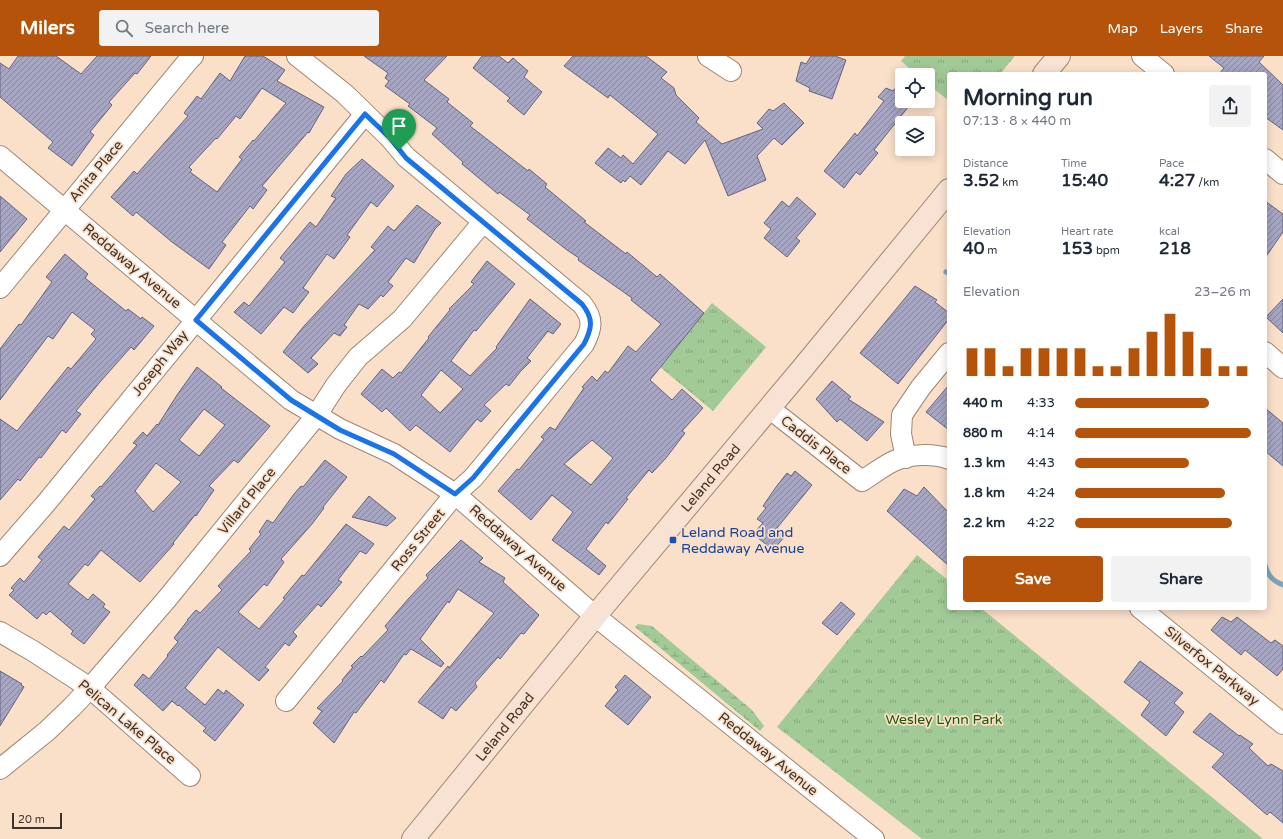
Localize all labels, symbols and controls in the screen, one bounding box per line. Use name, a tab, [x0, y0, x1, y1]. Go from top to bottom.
search box	[99, 10, 379, 46]
text: Milers	[20, 17, 75, 39]
icon: search	[113, 17, 135, 39]
text: Search here	[145, 19, 229, 37]
text: Map	[1108, 20, 1138, 37]
text: Layers	[1160, 20, 1203, 37]
text: Share	[1225, 20, 1263, 37]
map controls	[895, 68, 935, 156]
button: locate	[895, 68, 935, 108]
text: Morning run	[963, 85, 1093, 111]
button: share	[1209, 85, 1251, 127]
pin	[382, 109, 416, 150]
text: 07:13 · 8 × 440 m	[963, 113, 1071, 129]
icon: arrive	[388, 115, 410, 137]
button: layers	[895, 116, 935, 156]
street label: Anita Place	[65, 137, 127, 205]
text: Distance	[963, 157, 1008, 170]
text: Time	[1061, 157, 1087, 170]
text: Pace	[1159, 157, 1184, 170]
text: 3.52	[963, 170, 999, 191]
text: 15:40	[1061, 170, 1108, 191]
text: 4:27	[1159, 170, 1195, 191]
text: km	[999, 176, 1018, 189]
text: /km	[1195, 176, 1219, 189]
street label: Reddaway Avenue	[79, 220, 185, 312]
text: Elevation	[963, 225, 1011, 238]
text: Heart rate	[1061, 225, 1113, 238]
text: kcal	[1159, 225, 1180, 238]
text: 40	[963, 238, 984, 259]
text: 153	[1061, 238, 1093, 259]
text: 218	[1159, 238, 1191, 259]
text: m	[984, 244, 997, 257]
text: bpm	[1093, 244, 1120, 257]
text: Elevation	[963, 284, 1020, 300]
text: 23–26 m	[1194, 284, 1251, 300]
street label: Joseph Way	[128, 326, 192, 399]
text: 440 m	[963, 395, 1003, 411]
text: 4:33	[1027, 395, 1055, 411]
street label: Caddis Place	[777, 412, 855, 478]
text: 880 m	[963, 425, 1003, 441]
text: 4:14	[1027, 425, 1055, 441]
street label: Leland Road	[678, 441, 744, 515]
text: 1.3 km	[963, 455, 1005, 471]
text: 4:43	[1027, 455, 1055, 471]
street label: Villard Place	[215, 464, 279, 538]
text: 1.8 km	[963, 485, 1005, 501]
text: 4:24	[1027, 485, 1055, 501]
street label: Reddaway Avenue	[466, 501, 570, 595]
street label: Ross Street	[388, 505, 449, 575]
text: 2.2 km	[963, 515, 1005, 531]
text: 4:22	[1027, 515, 1055, 531]
place label: Leland Road and Reddaway Avenue	[681, 524, 804, 557]
marker: Leland Road and Reddaway Avenue	[668, 535, 678, 545]
button: Save	[963, 556, 1103, 602]
button: Share	[1111, 556, 1251, 602]
street label: Silverfox Parkway	[1161, 623, 1263, 710]
street label: Pelican Lake Place	[75, 676, 179, 768]
street label: Leland Road	[472, 689, 538, 765]
street label: Reddaway Avenue	[715, 709, 821, 799]
park label: Wesley Lynn Park	[886, 711, 1003, 728]
scale bar	[12, 811, 62, 830]
text: 20 m	[18, 813, 45, 826]

